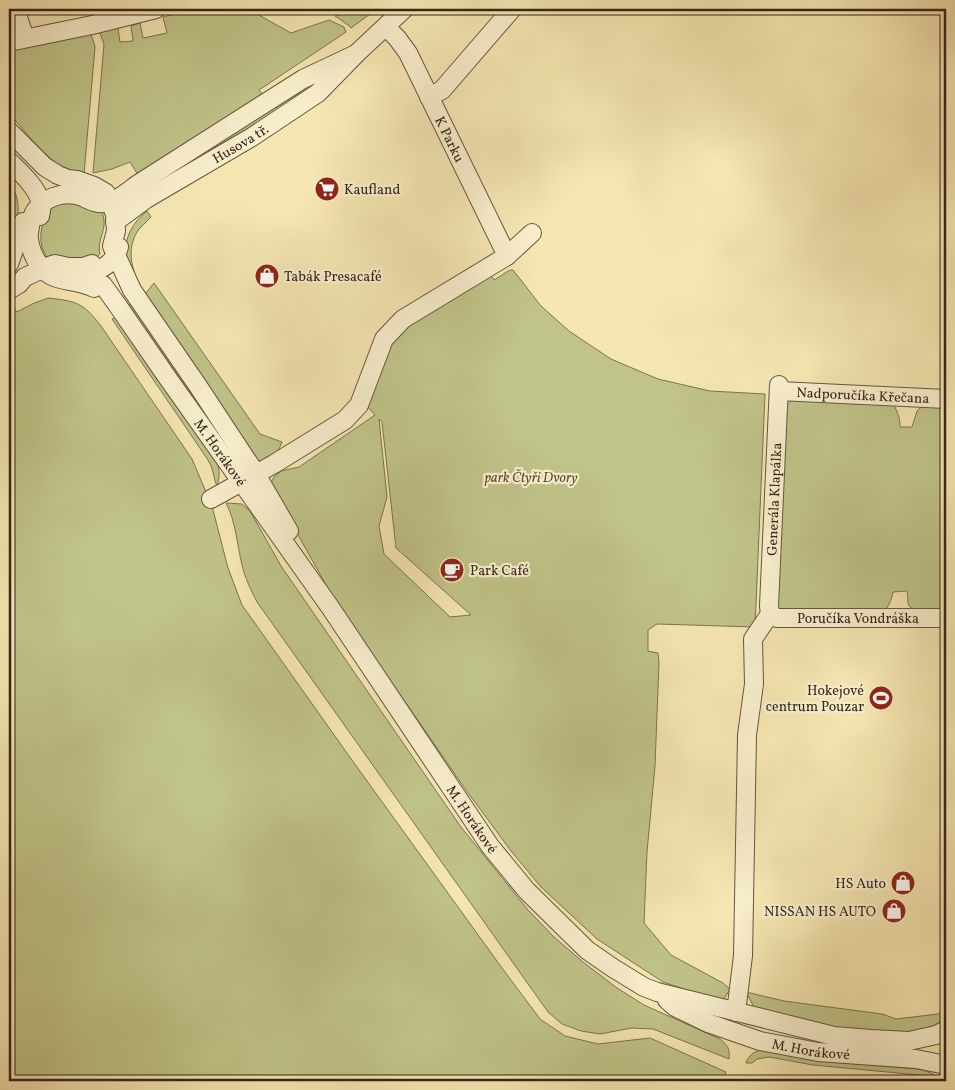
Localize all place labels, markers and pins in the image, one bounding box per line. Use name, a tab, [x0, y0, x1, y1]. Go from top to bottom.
supermarket icon: Kaufland	[314, 176, 340, 202]
place label: Kaufland	[344, 181, 400, 200]
shop icon: Tabák Presacafé	[254, 263, 280, 289]
place label: Tabák Presacafé	[284, 268, 382, 287]
cafe icon: Park Café	[439, 557, 465, 583]
place label: Park Café	[470, 562, 529, 581]
place label: Hokejové centrum Pouzar	[766, 682, 864, 717]
sports icon: Hokejové centrum Pouzar	[868, 685, 894, 711]
shop icon: HS Auto	[890, 870, 916, 896]
place label: HS Auto	[835, 875, 886, 894]
shop icon: NISSAN HS AUTO	[881, 898, 907, 924]
place label: NISSAN HS AUTO	[764, 903, 876, 922]

